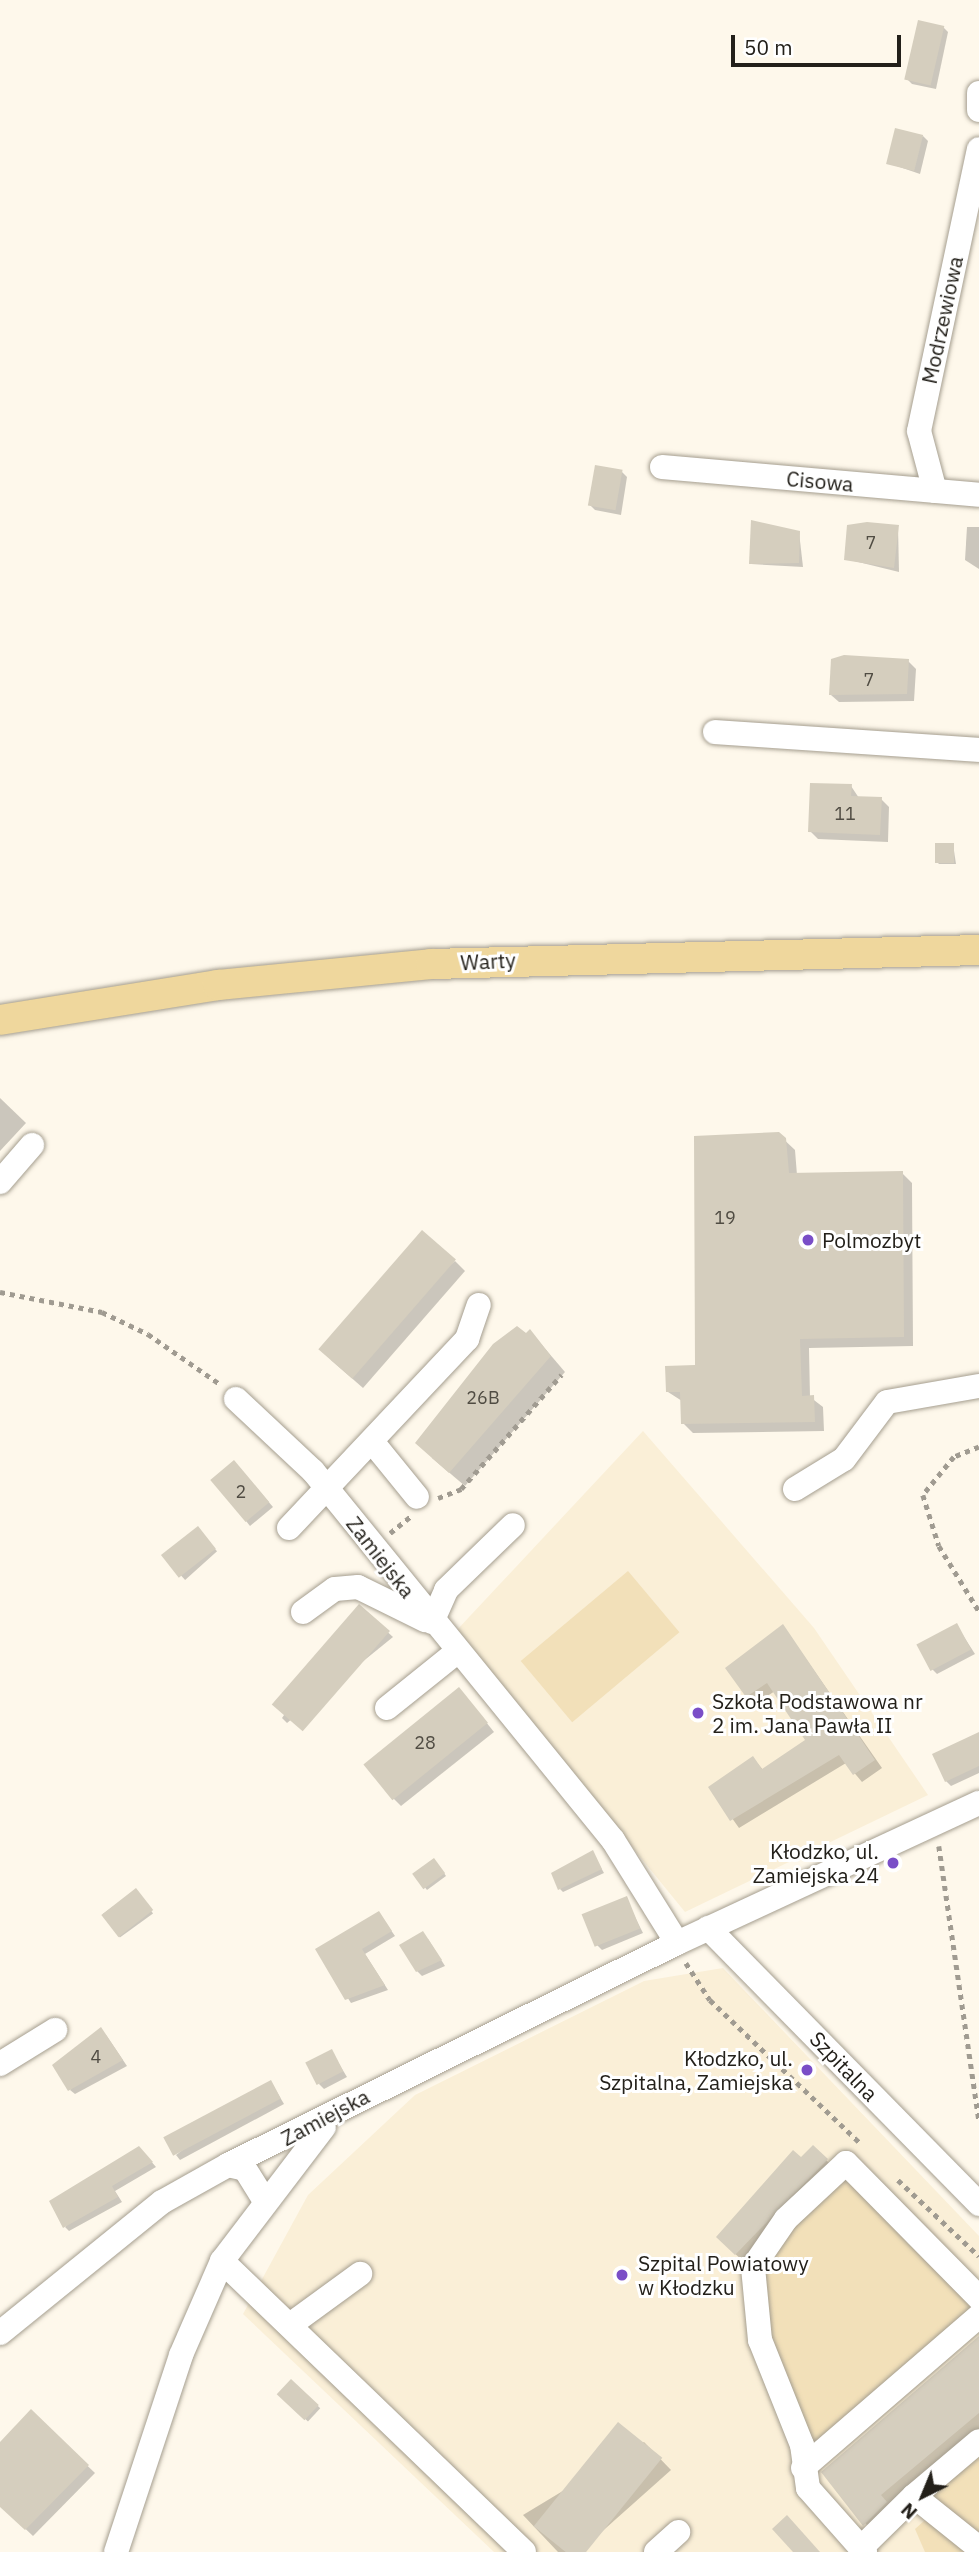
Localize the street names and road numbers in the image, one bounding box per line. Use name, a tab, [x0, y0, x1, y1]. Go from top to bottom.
street label: Modrzewiowa	[916, 254, 968, 386]
street label: Cisowa	[785, 466, 855, 496]
street label: Warty	[460, 947, 516, 975]
street label: Zamiejska	[341, 1511, 421, 1603]
street label: Szpitalna	[805, 2026, 883, 2106]
street label: Zamiejska	[277, 2083, 373, 2151]

